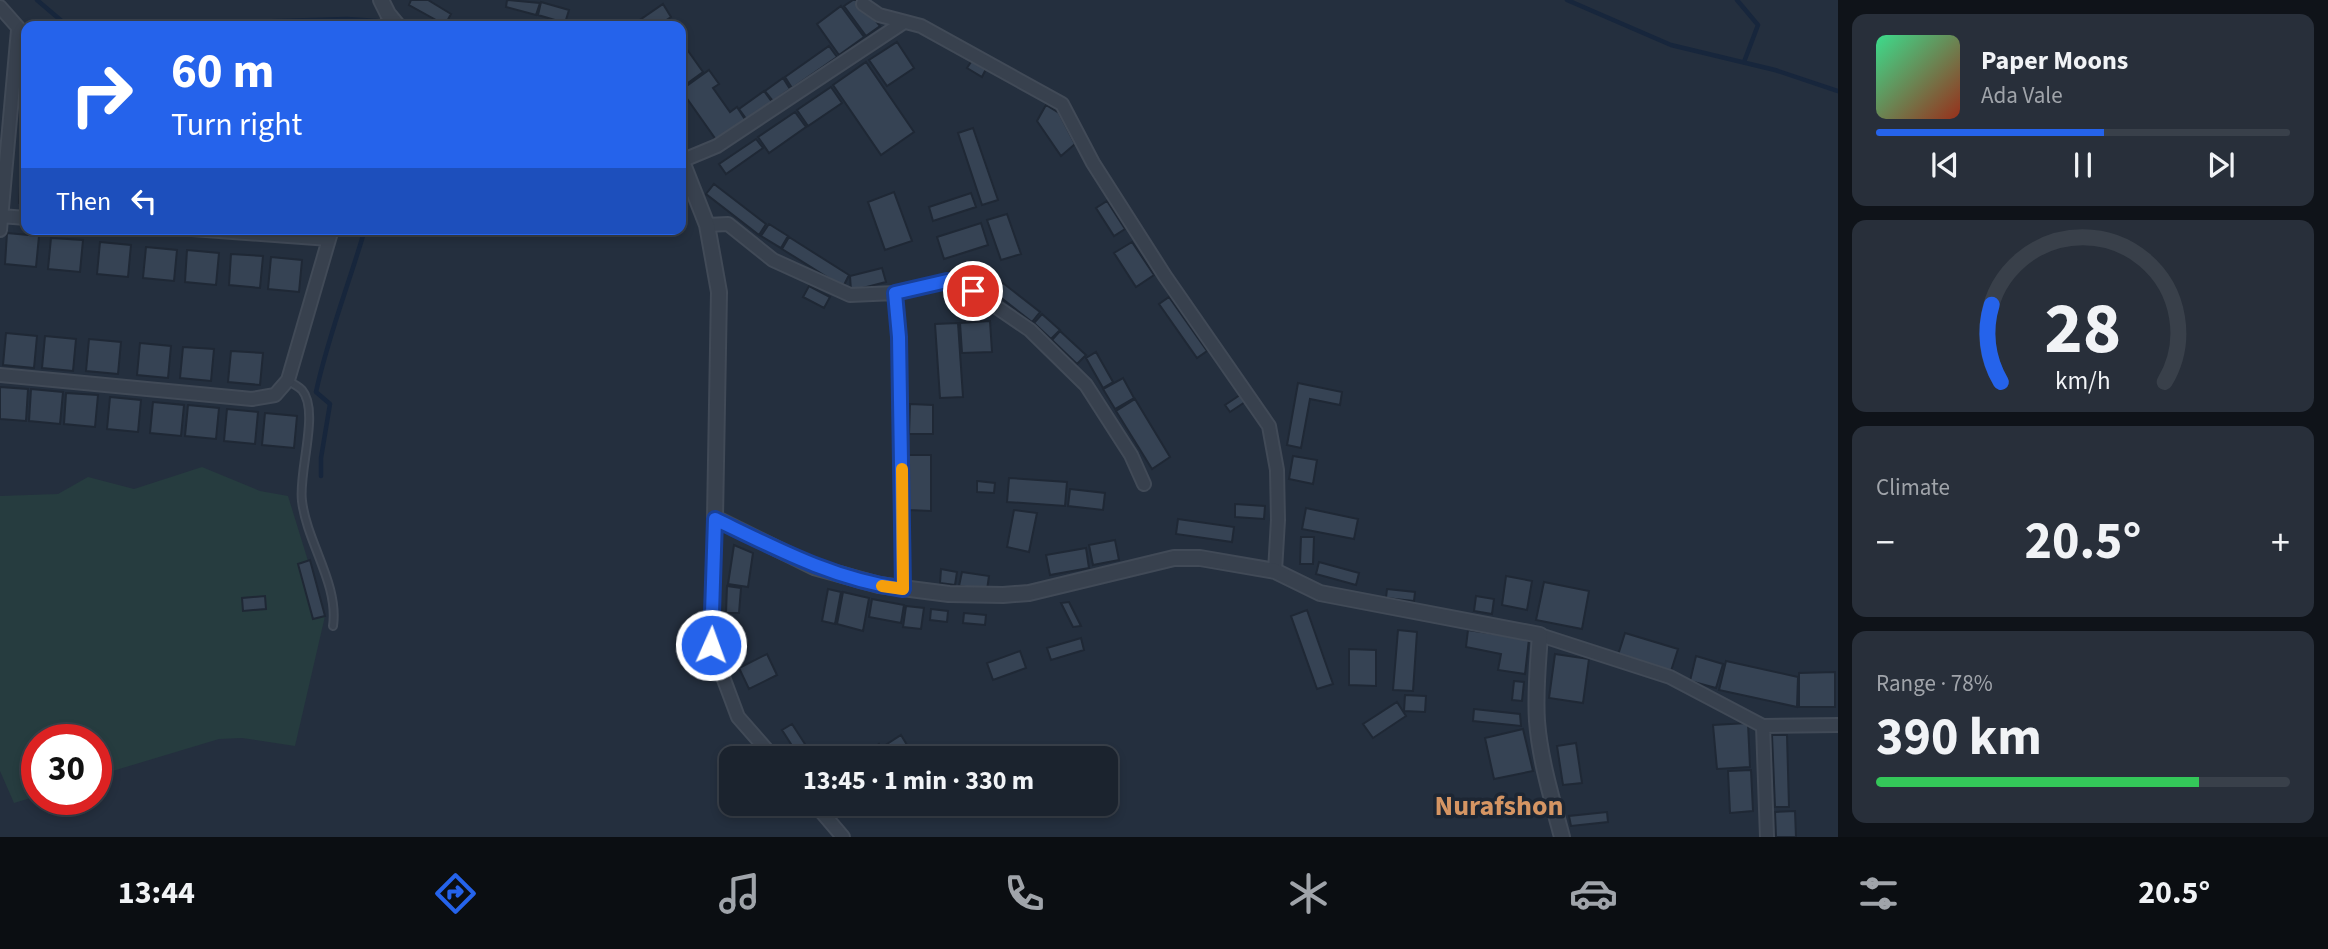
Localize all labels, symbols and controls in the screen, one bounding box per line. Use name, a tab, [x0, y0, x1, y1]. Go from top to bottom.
text: 60 m	[171, 37, 275, 107]
text: Paper Moons	[1981, 42, 2128, 79]
icon: right	[56, 49, 147, 140]
text: Ada Vale	[1981, 79, 2063, 112]
text: Turn right	[171, 102, 302, 148]
icon: previous	[1926, 146, 1964, 184]
icon: pause	[2064, 146, 2102, 184]
icon: next	[2202, 146, 2240, 184]
icon: left	[125, 182, 163, 220]
text: Then	[56, 183, 111, 220]
pin	[943, 261, 1003, 321]
icon: arrive	[954, 272, 992, 310]
text: 28	[2045, 277, 2121, 381]
text: km/h	[2055, 362, 2111, 398]
text: Climate	[1876, 471, 1950, 504]
text: 20.5°	[2025, 505, 2141, 579]
text: −	[1876, 516, 1895, 570]
text: +	[2271, 516, 2290, 570]
position arrow	[674, 608, 748, 682]
text: Range · 78%	[1876, 667, 1993, 700]
text: 390 km	[1876, 701, 2042, 775]
speed limit sign: 30	[21, 724, 112, 815]
text: 13:45 · 1 min · 330 m	[803, 762, 1034, 799]
district label: Nurafshon	[1435, 786, 1563, 826]
icon: directions	[431, 869, 480, 918]
icon: music	[715, 869, 764, 918]
icon: phone	[1000, 869, 1049, 918]
icon: climate	[1284, 869, 1333, 918]
icon: car	[1569, 869, 1618, 918]
icon: filters	[1854, 869, 1903, 918]
text: 13:44	[118, 870, 195, 916]
text: 20.5°	[2138, 870, 2210, 916]

